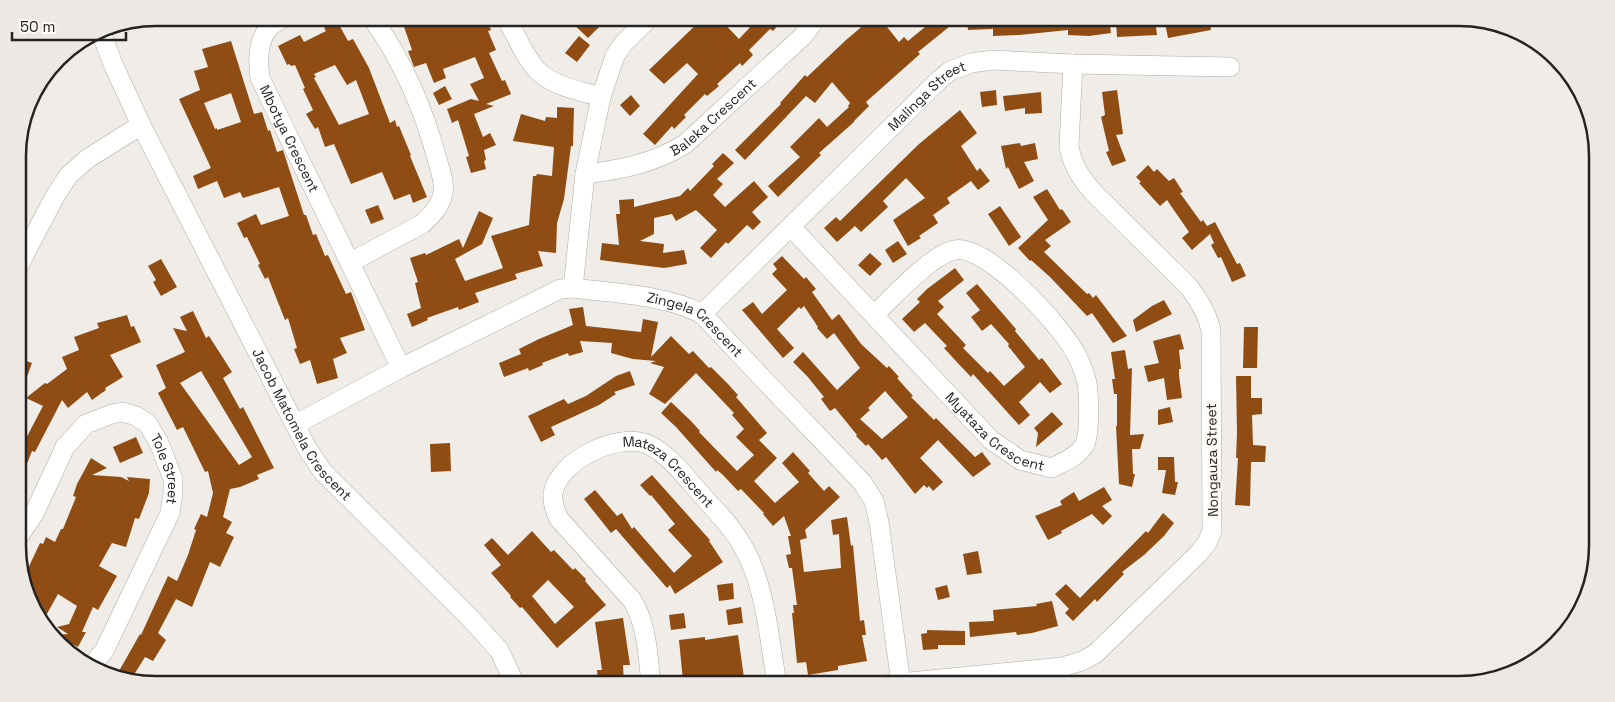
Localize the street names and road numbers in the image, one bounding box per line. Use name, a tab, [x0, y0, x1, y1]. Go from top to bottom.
street label: Malinga Street	[884, 57, 968, 135]
street label: Baleka Crescent	[667, 74, 760, 160]
street label: Mbotya Crescent	[256, 82, 323, 195]
street label: Zingela Crescent	[645, 288, 747, 361]
street label: Jacob Matomela Crescent	[248, 345, 356, 504]
street label: Myataza Crescent	[942, 388, 1047, 475]
street label: Nongauza Street	[1202, 403, 1222, 517]
street label: Tole Street	[146, 430, 182, 506]
street label: Mateza Crescent	[622, 432, 718, 511]

